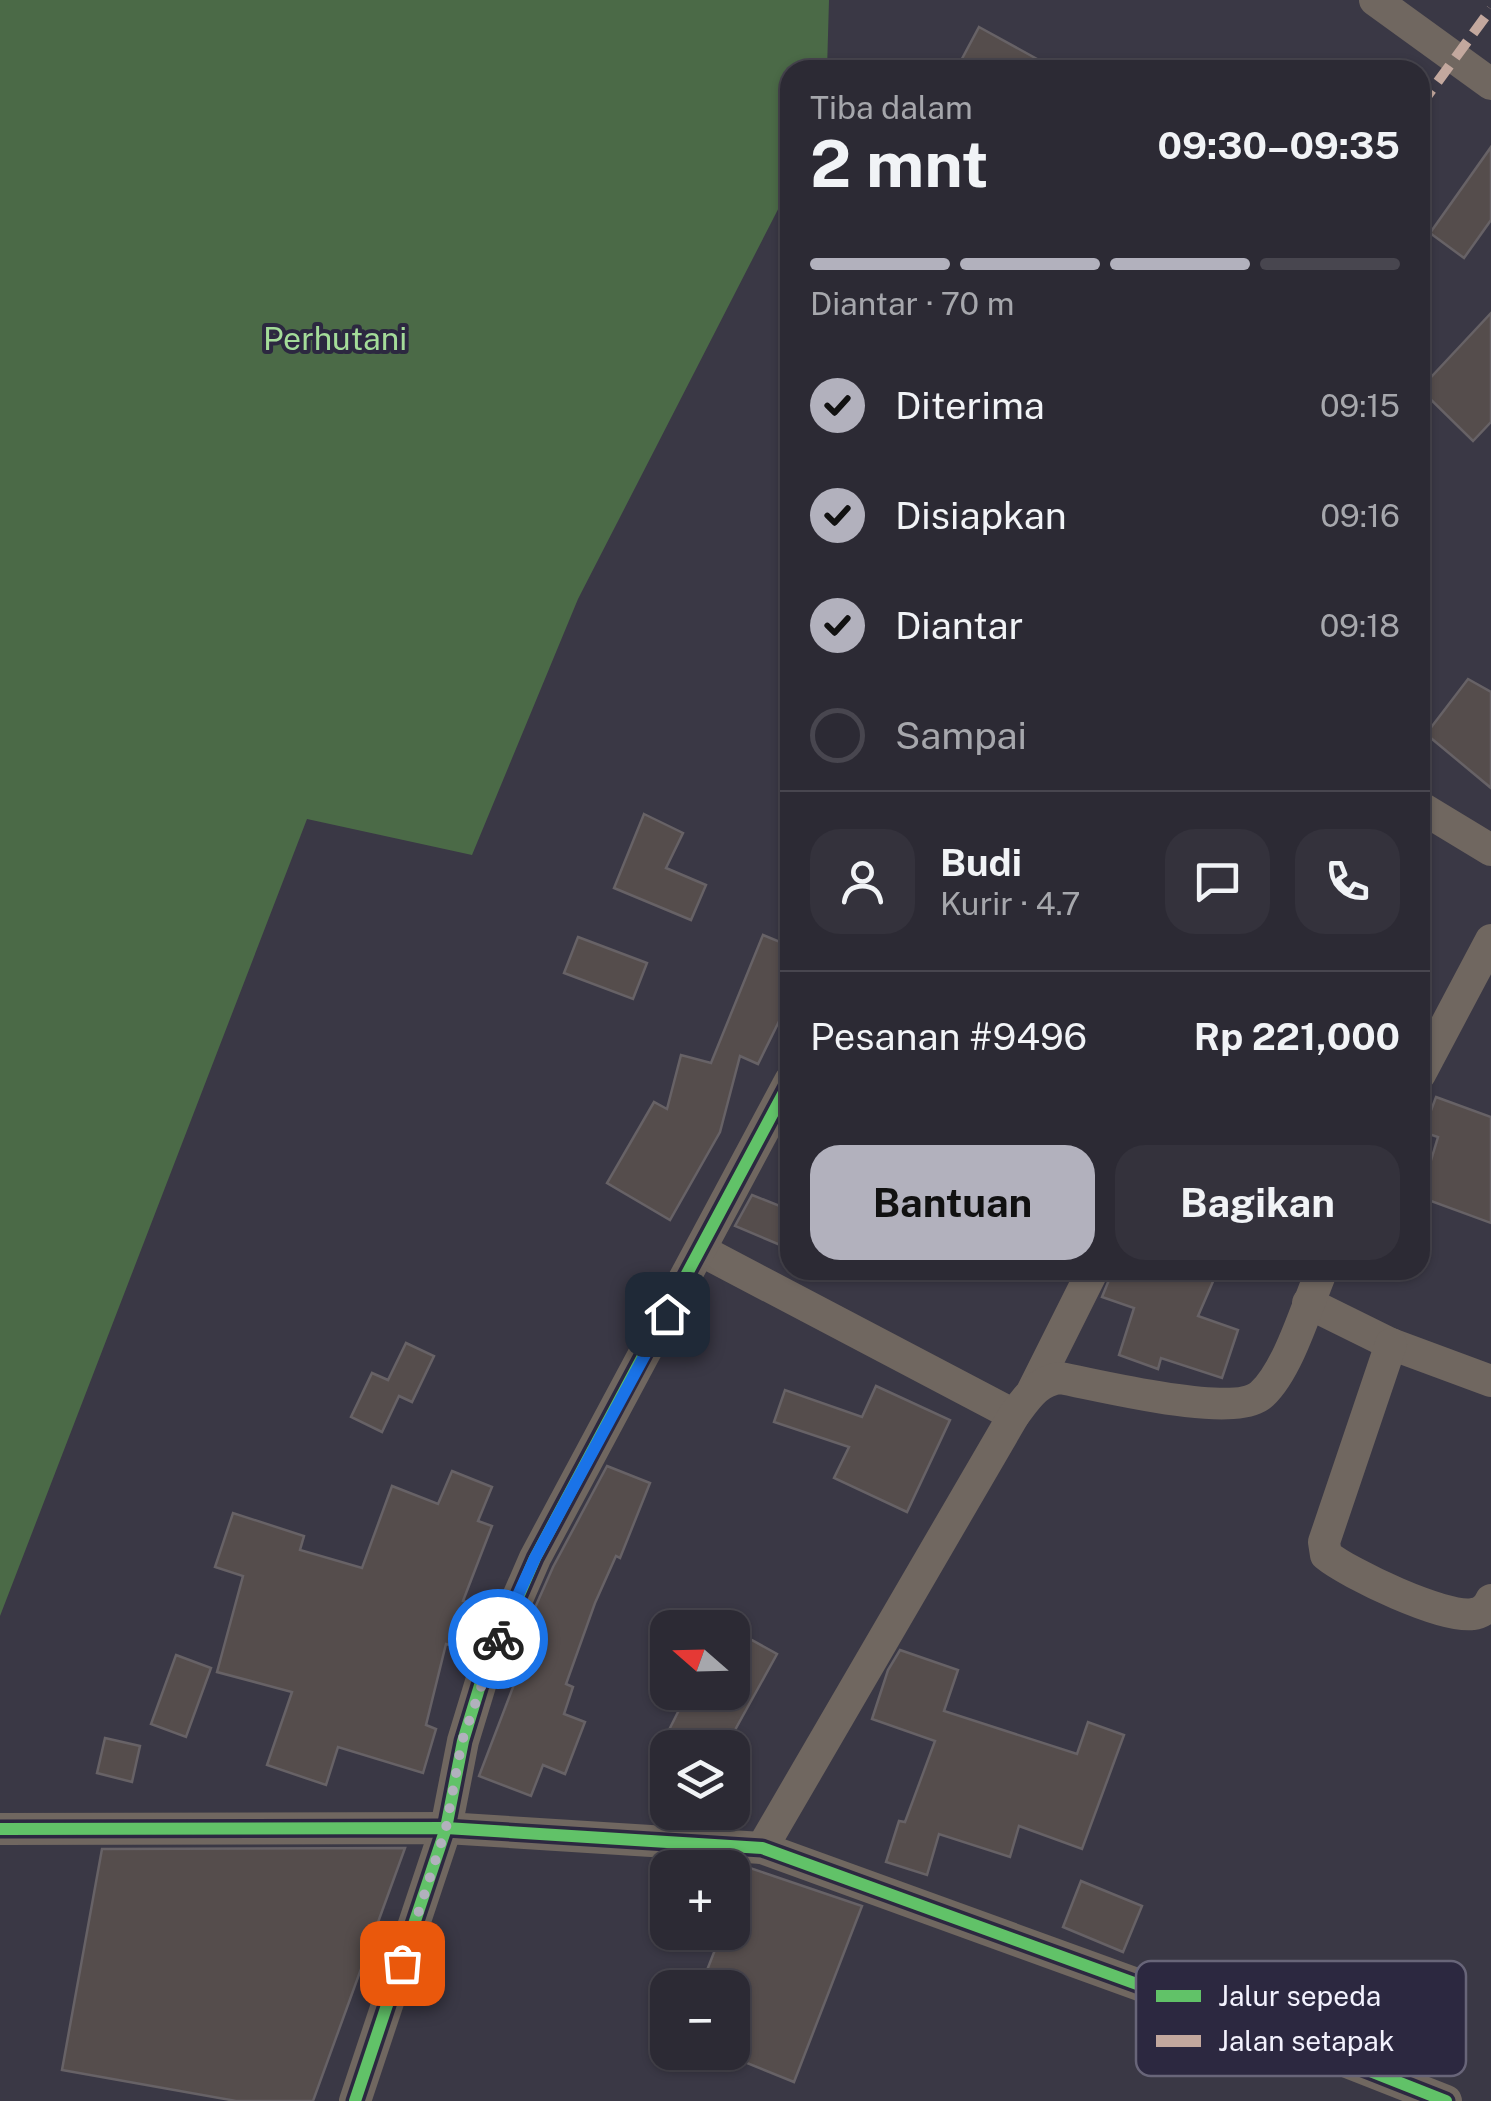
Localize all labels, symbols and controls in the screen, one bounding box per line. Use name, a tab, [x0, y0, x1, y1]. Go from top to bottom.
text: Tiba dalam	[810, 89, 973, 126]
text: 09:30–09:35	[1158, 123, 1400, 168]
text: 2 mnt	[810, 125, 989, 202]
text: Diantar · 70 m	[810, 285, 1014, 322]
park label: Perhutani	[263, 320, 407, 357]
icon: check	[810, 378, 865, 433]
text: Diterima	[895, 383, 1045, 428]
text: 09:15	[1320, 387, 1400, 424]
icon: check	[810, 488, 865, 543]
text: Disiapkan	[895, 493, 1067, 538]
text: 09:16	[1320, 497, 1400, 534]
icon: check	[810, 598, 865, 653]
text: Diantar	[895, 603, 1023, 648]
text: 09:18	[1320, 607, 1400, 644]
text: Sampai	[895, 713, 1027, 758]
button: person	[810, 829, 915, 934]
button: chat	[1165, 829, 1270, 934]
button: phone	[1295, 829, 1400, 934]
text: Budi	[940, 840, 1022, 885]
text: Kurir · 4.7	[940, 885, 1080, 922]
text: Pesanan #9496	[810, 1014, 1087, 1059]
text: Rp 221,000	[1194, 1014, 1400, 1059]
button: Bantuan	[810, 1145, 1095, 1260]
button: Bagikan	[1115, 1145, 1400, 1260]
pin	[625, 1272, 710, 1357]
icon: home	[640, 1287, 695, 1342]
courier	[448, 1589, 548, 1689]
north arrow	[650, 1610, 750, 1710]
map controls	[650, 1610, 750, 2070]
icon: bike	[471, 1612, 526, 1667]
button: layers	[650, 1730, 750, 1830]
button: +	[650, 1850, 750, 1950]
pin	[360, 1921, 445, 2006]
icon: bag	[375, 1936, 430, 1991]
legend	[1136, 1961, 1466, 2076]
button: −	[650, 1970, 750, 2070]
text: Jalur sepeda	[1218, 1979, 1381, 2012]
text: Jalan setapak	[1218, 2024, 1395, 2057]

